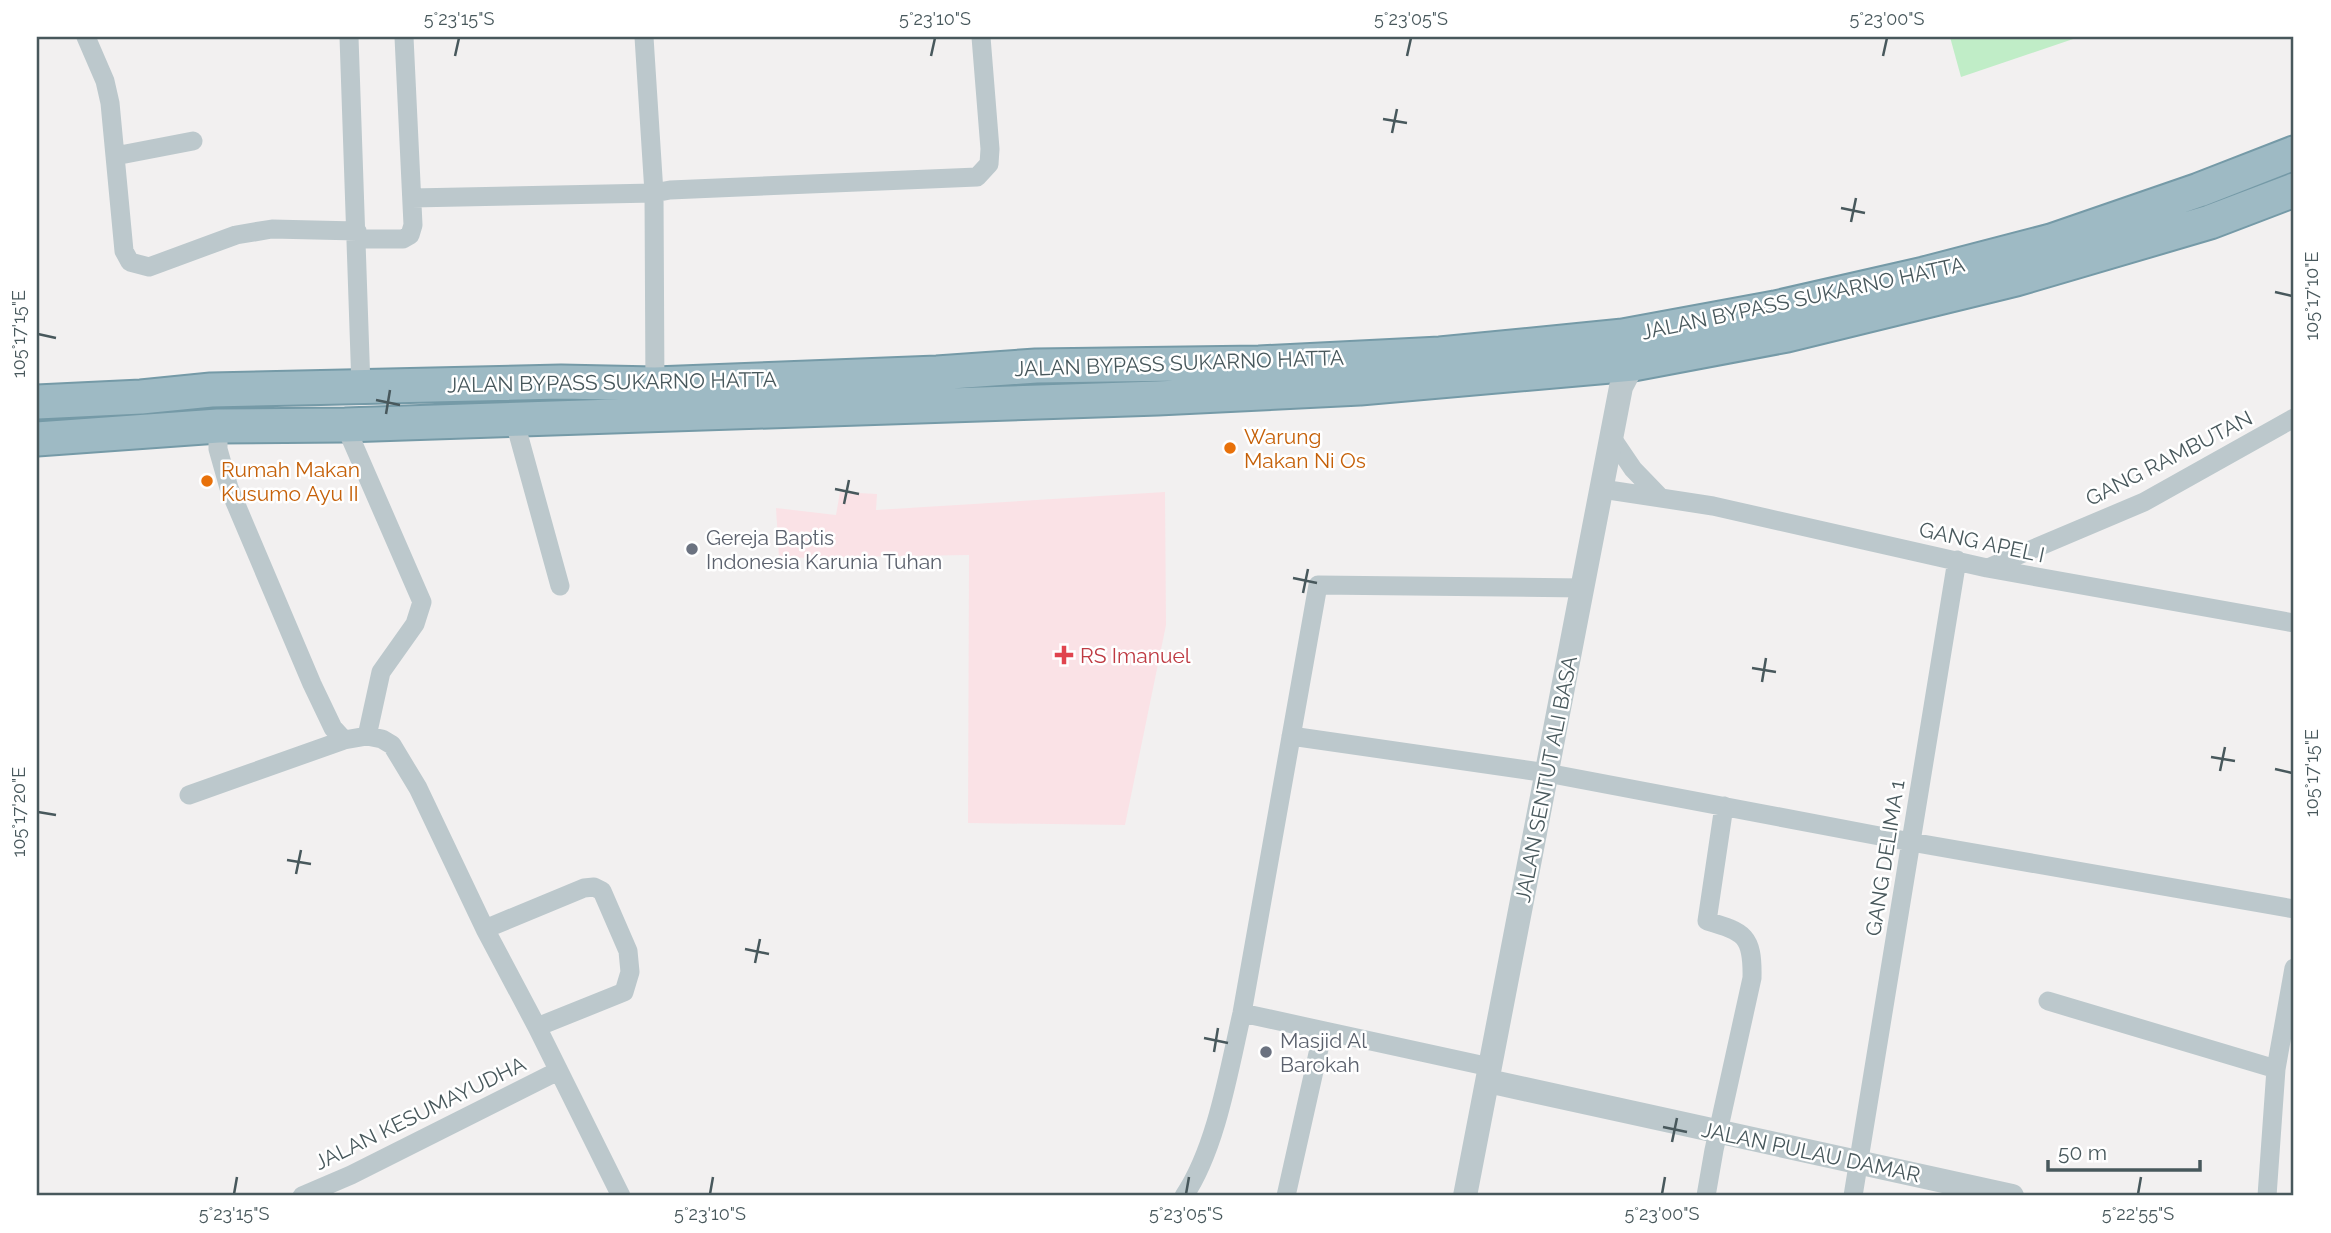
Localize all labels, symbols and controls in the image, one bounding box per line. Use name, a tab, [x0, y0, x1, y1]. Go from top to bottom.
text: 5°23'15"S	[424, 8, 494, 29]
text: 5°23'10"S	[899, 8, 971, 29]
text: 5°23'05"S	[1374, 8, 1448, 29]
text: 5°23'00"S	[1849, 8, 1925, 29]
street label: JALAN BYPASS SUKARNO HATTA	[1639, 251, 1967, 345]
text: 105°17'10"E	[2301, 252, 2322, 340]
text: 105°17'15"E	[8, 290, 29, 378]
street label: JALAN BYPASS SUKARNO HATTA	[1014, 345, 1344, 381]
street label: JALAN BYPASS SUKARNO HATTA	[447, 367, 777, 397]
street label: GANG RAMBUTAN	[2081, 405, 2257, 511]
place label: Warung Makan Ni Os	[1244, 424, 1366, 473]
marker: Warung Makan Ni Os	[1222, 440, 1238, 456]
place label: Rumah Makan Kusumo Ayu II	[221, 457, 360, 506]
marker: Rumah Makan Kusumo Ayu II	[199, 473, 215, 489]
street label: GANG APEL I	[1917, 517, 2047, 567]
place label: Gereja Baptis Indonesia Karunia Tuhan	[706, 525, 942, 574]
marker: Gereja Baptis Indonesia Karunia Tuhan	[684, 541, 700, 557]
place label: RS Imanuel	[1080, 643, 1191, 668]
marker: RS Imanuel	[1054, 645, 1074, 665]
street label: JALAN SENTUT ALI BASA	[1510, 654, 1582, 904]
text: 105°17'15"E	[2301, 729, 2322, 817]
text: 105°17'20"E	[8, 767, 29, 857]
street label: GANG DELIMA 1	[1860, 778, 1910, 938]
place label: Masjid Al Barokah	[1280, 1028, 1367, 1077]
marker: Masjid Al Barokah	[1258, 1044, 1274, 1060]
street label: JALAN KESUMAYUDHA	[310, 1051, 530, 1175]
street label: JALAN PULAU DAMAR	[1699, 1117, 1923, 1187]
scale bar	[2048, 1128, 2200, 1172]
text: 50 m	[2058, 1140, 2107, 1165]
text: 5°23'15"S	[199, 1203, 269, 1224]
text: 5°23'10"S	[674, 1203, 746, 1224]
text: 5°23'05"S	[1149, 1203, 1223, 1224]
text: 5°23'00"S	[1624, 1203, 1700, 1224]
text: 5°22'55"S	[2102, 1203, 2174, 1224]

